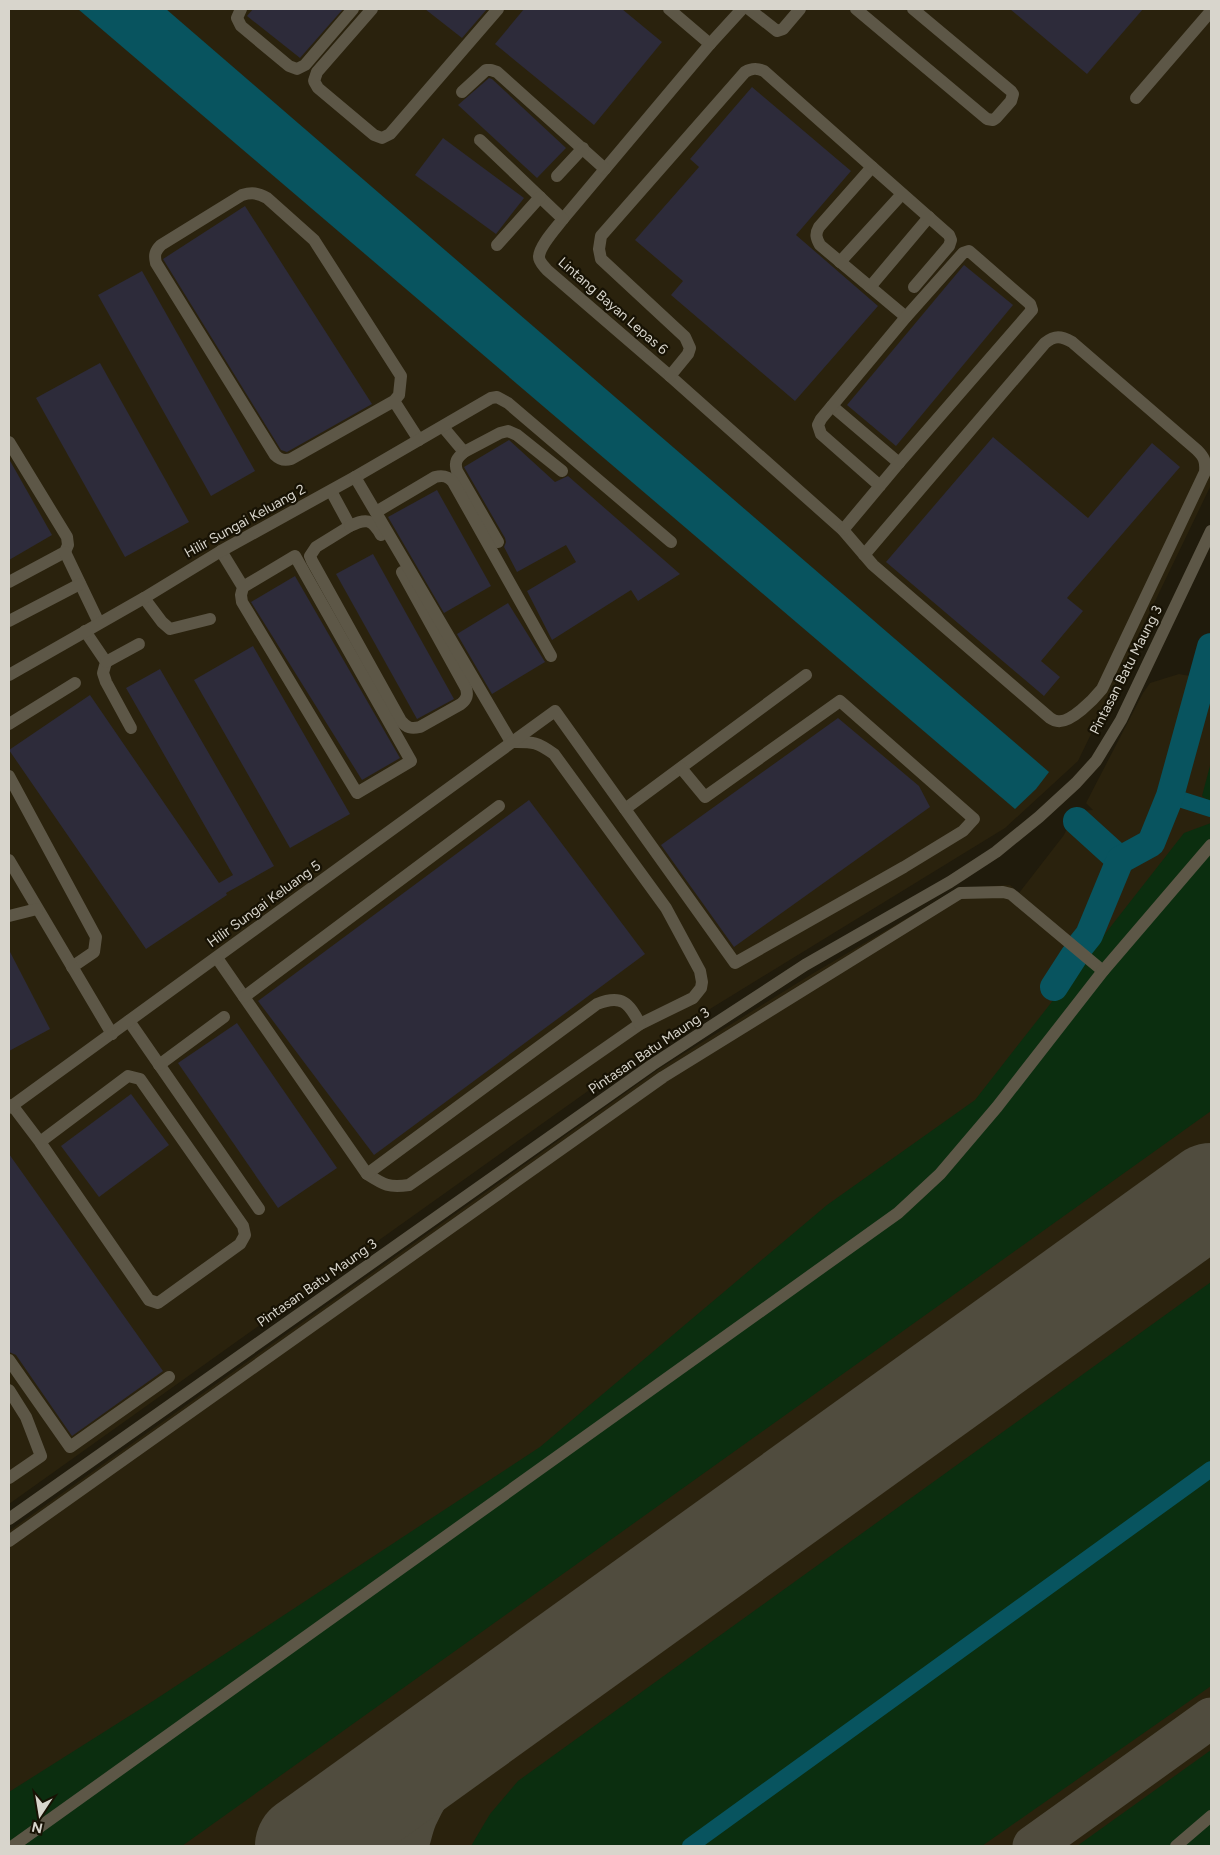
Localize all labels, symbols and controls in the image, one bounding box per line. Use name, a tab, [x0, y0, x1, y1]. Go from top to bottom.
street label: Lintang Bayan Lepas 6	[555, 254, 671, 358]
street label: Hilir Sungai Keluang 2	[181, 481, 309, 561]
street label: Pintasan Batu Maung 3	[1086, 603, 1166, 737]
street label: Hilir Sungai Keluang 5	[204, 857, 324, 951]
street label: Pintasan Batu Maung 3	[585, 1004, 713, 1098]
street label: Pintasan Batu Maung 3	[254, 1235, 380, 1331]
north arrow	[15, 1790, 65, 1840]
text: N	[30, 1818, 44, 1837]

